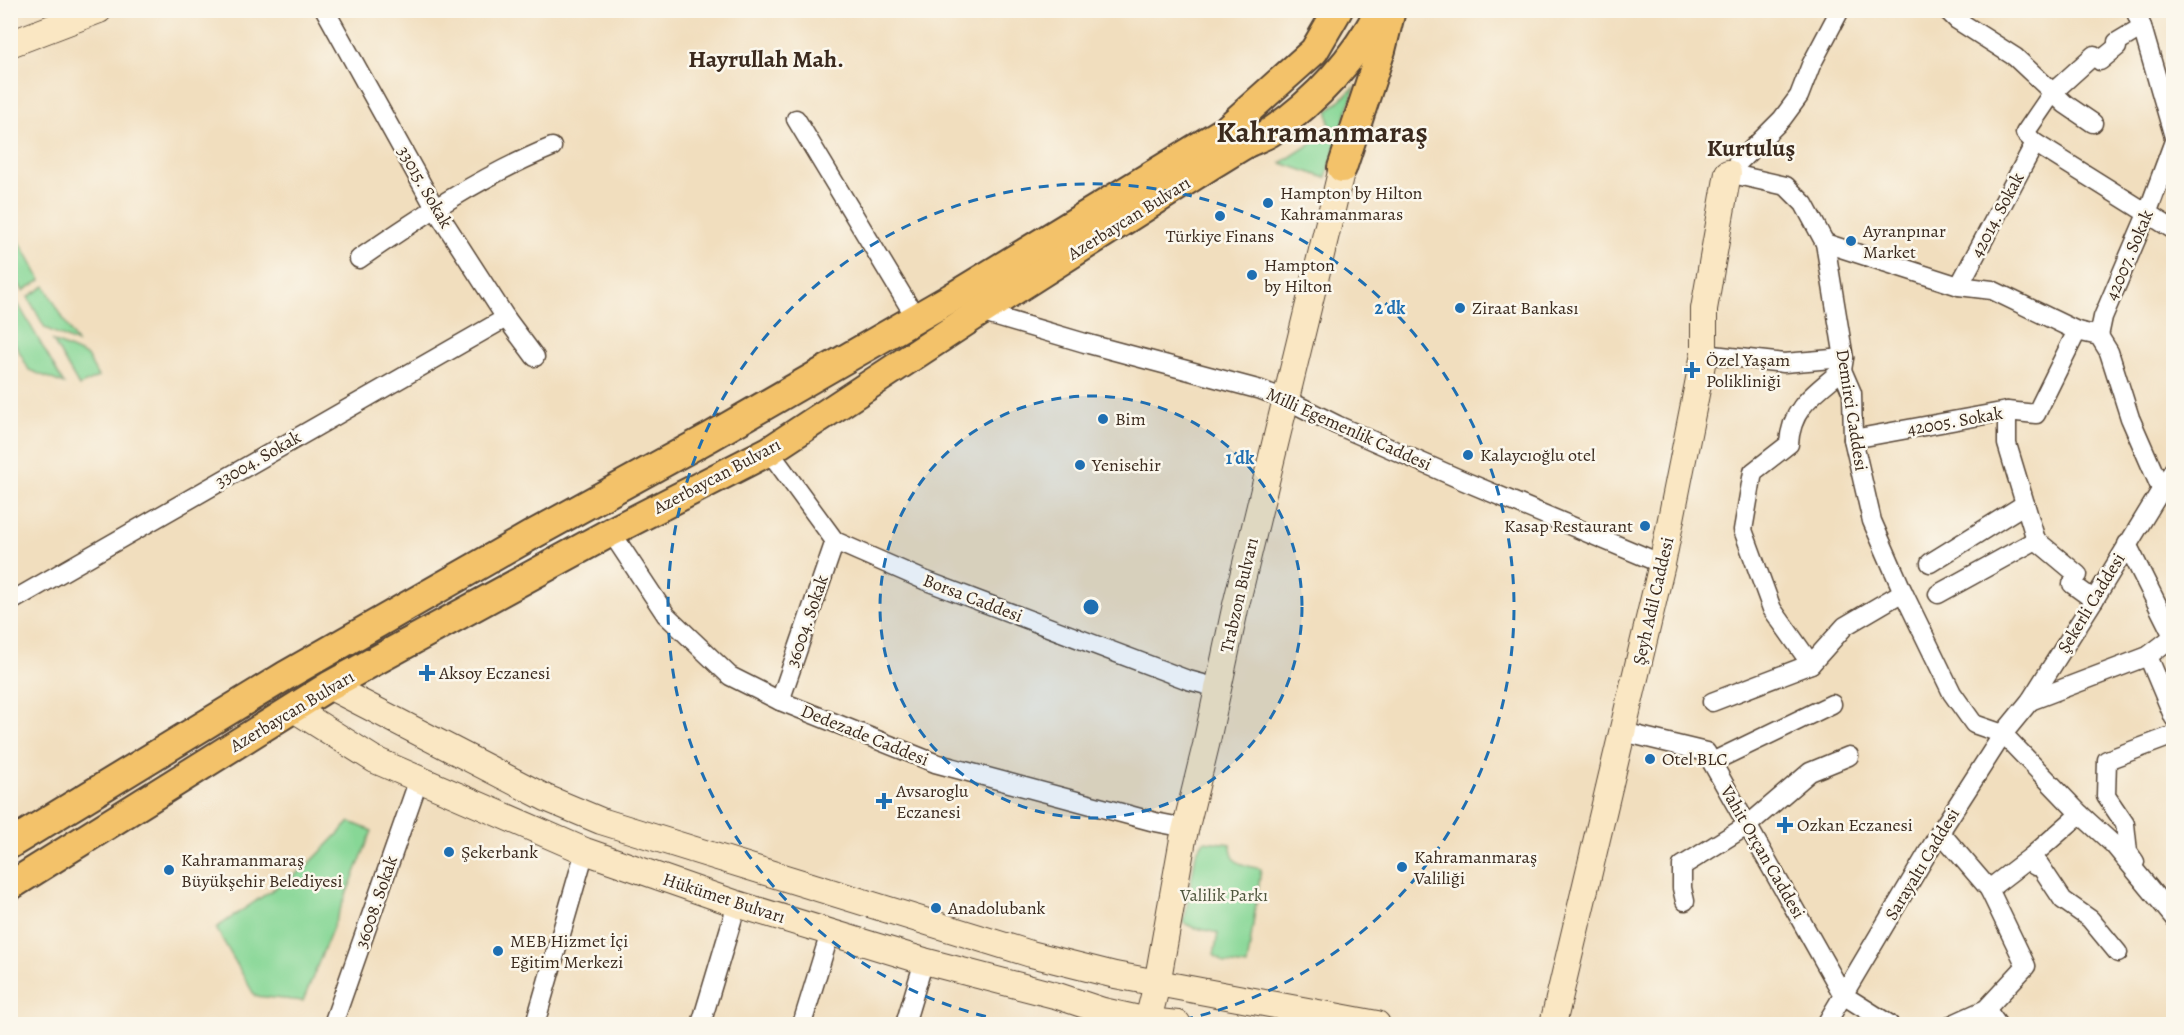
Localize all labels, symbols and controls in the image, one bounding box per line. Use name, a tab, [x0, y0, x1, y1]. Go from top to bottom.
district label: Hayrullah Mah.	[688, 43, 844, 75]
district label: Kahramanmaraş	[1216, 112, 1428, 152]
district label: Kurtuluş	[1707, 132, 1795, 164]
street label: 33015. Sokak	[392, 141, 458, 233]
street label: 42014. Sokak	[1964, 168, 2030, 262]
street label: Azerbaycan Bulvarı	[1062, 170, 1195, 266]
place label: Hampton by Hilton Kahramanmaras	[1280, 181, 1423, 226]
marker: Hampton by Hilton Kahramanmaras	[1261, 196, 1275, 210]
street label: 42007. Sokak	[2099, 206, 2159, 304]
marker: Türkiye Finans	[1213, 209, 1227, 223]
place label: Ayranpınar Market	[1862, 219, 1946, 264]
place label: Türkiye Finans	[1166, 224, 1274, 248]
marker: Ayranpınar Market	[1844, 234, 1858, 248]
place label: Hampton by Hilton	[1264, 253, 1335, 298]
marker: Hampton by Hilton	[1245, 268, 1259, 282]
text: 2 dk	[1375, 296, 1406, 320]
place label: Ziraat Bankası	[1472, 296, 1579, 320]
marker: Ziraat Bankası	[1453, 301, 1467, 315]
street label: Demirci Caddesi	[1831, 347, 1873, 473]
place label: Özel Yaşam Polikliniği	[1706, 348, 1790, 393]
marker: Özel Yaşam Polikliniği	[1683, 361, 1701, 379]
street label: Milli Egemenlik Caddesi	[1262, 382, 1436, 476]
street label: 42005. Sokak	[1905, 401, 2005, 441]
place label: Bim	[1115, 407, 1146, 431]
marker: Bim	[1096, 412, 1110, 426]
street label: 33004. Sokak	[211, 425, 305, 493]
street label: Azerbaycan Bulvarı	[648, 432, 785, 520]
place label: Kalaycıoğlu otel	[1480, 443, 1596, 467]
text: 1 dk	[1226, 446, 1255, 470]
marker: Kalaycıoğlu otel	[1461, 448, 1475, 462]
place label: Yenisehir	[1091, 453, 1161, 477]
marker: Yenisehir	[1073, 458, 1087, 472]
place label: Kasap Restaurant	[1504, 514, 1633, 538]
marker: Kasap Restaurant	[1638, 519, 1652, 533]
street label: Trabzon Bulvarı	[1214, 535, 1264, 655]
street label: Şeyh Adil Caddesi	[1627, 535, 1679, 667]
street label: Şekerli Caddesi	[2052, 548, 2130, 658]
street label: Borsa Caddesi	[920, 568, 1026, 628]
street label: 36004. Sokak	[780, 572, 834, 670]
centre of rings	[1081, 597, 1101, 617]
place label: Aksoy Eczanesi	[438, 661, 550, 685]
street label: Azerbaycan Bulvarı	[225, 664, 359, 758]
marker: Aksoy Eczanesi	[420, 666, 434, 680]
street label: Dedezade Caddesi	[798, 698, 932, 772]
place label: Otel BLC	[1662, 747, 1728, 771]
marker: Otel BLC	[1643, 752, 1657, 766]
place label: Avsaroglu Eczanesi	[895, 779, 969, 824]
street label: Vahit Orçan Caddesi	[1715, 780, 1811, 923]
marker: Avsaroglu Eczanesi	[877, 794, 891, 808]
street label: Sarayaltı Caddesi	[1879, 803, 1965, 925]
place label: Ozkan Eczanesi	[1797, 813, 1913, 837]
marker: Ozkan Eczanesi	[1778, 818, 1792, 832]
place label: Şekerbank	[461, 840, 538, 864]
marker: Şekerbank	[442, 845, 456, 859]
place label: Kahramanmaraş Valiliği	[1413, 845, 1537, 890]
place label: Kahramanmaraş Büyükşehir Belediyesi	[181, 848, 343, 893]
street label: 36008. Sokak	[349, 852, 403, 952]
marker: Kahramanmaraş Valiliği	[1395, 860, 1409, 874]
marker: Kahramanmaraş Büyükşehir Belediyesi	[162, 863, 176, 877]
street label: Hükümet Bulvarı	[660, 867, 788, 929]
park label: Valilik Parkı	[1179, 883, 1268, 907]
place label: Anadolubank	[947, 896, 1046, 920]
marker: Anadolubank	[929, 901, 943, 915]
place label: MEB Hizmet İçi Eğitim Merkezi	[510, 929, 628, 974]
marker: MEB Hizmet İçi Eğitim Merkezi	[491, 944, 505, 958]

